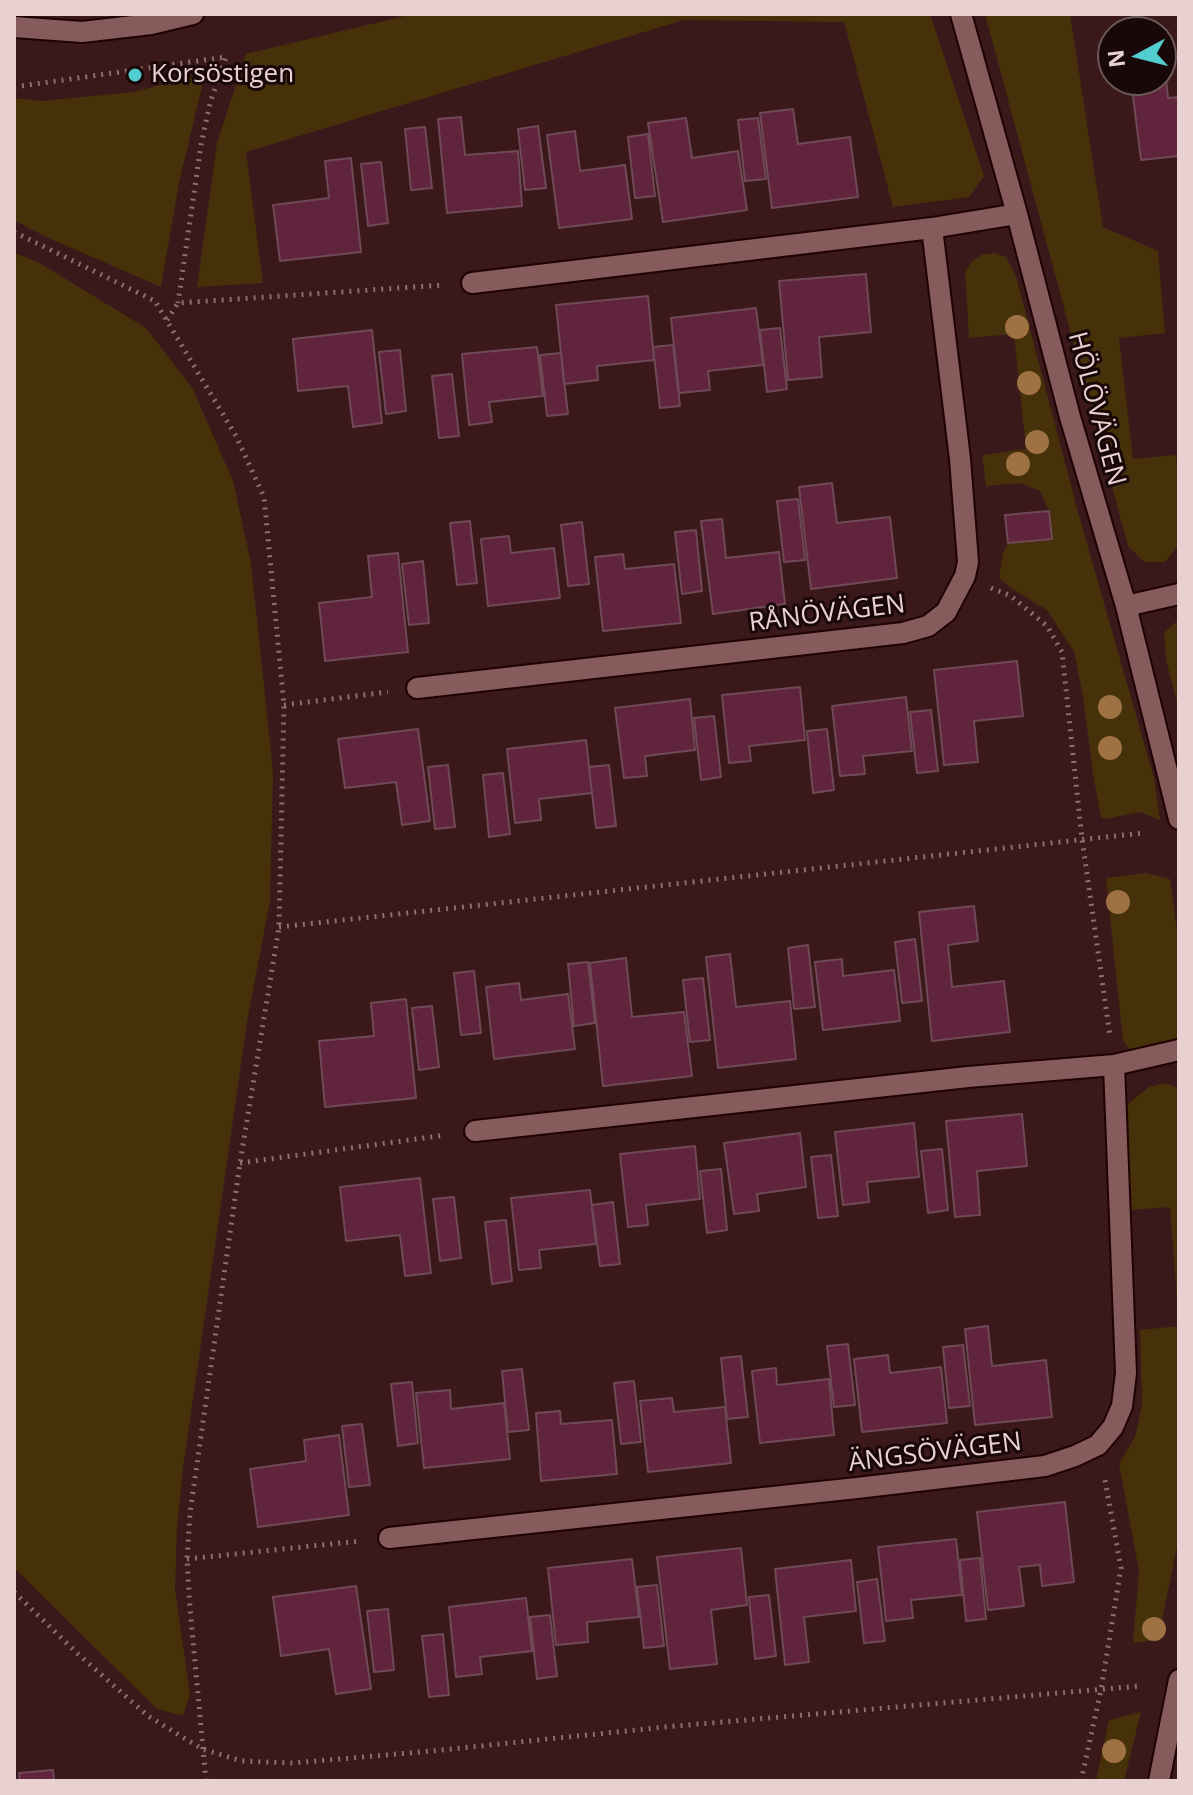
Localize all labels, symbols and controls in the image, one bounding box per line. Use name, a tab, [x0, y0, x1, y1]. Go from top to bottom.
north arrow	[1097, 16, 1177, 96]
text: N	[1099, 48, 1131, 69]
place label: Korsöstigen	[151, 59, 294, 91]
marker: Korsöstigen	[126, 66, 144, 84]
street label: HÖLÖVÄGEN	[1060, 329, 1132, 489]
street label: RÅNÖVÄGEN	[747, 589, 907, 639]
street label: ÄNGSÖVÄGEN	[847, 1427, 1023, 1479]

